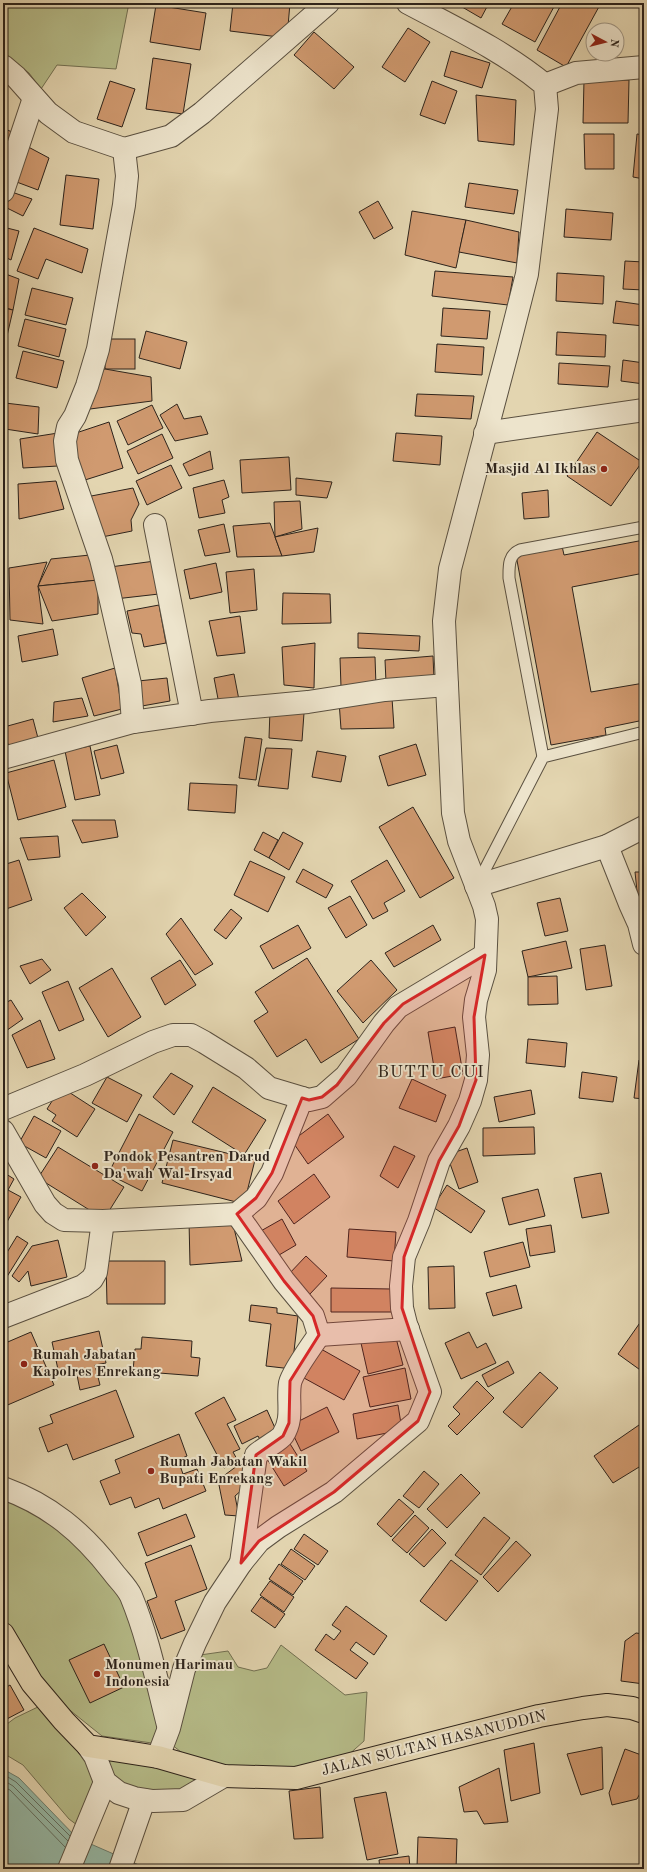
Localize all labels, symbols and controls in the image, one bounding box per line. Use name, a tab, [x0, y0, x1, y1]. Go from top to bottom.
north arrow	[585, 22, 625, 62]
text: N	[607, 38, 619, 48]
place label: Masjid Al Ikhlas	[485, 462, 596, 477]
marker: Masjid Al Ikhlas	[599, 464, 609, 474]
district label: BUTTU CUI	[377, 1064, 485, 1081]
place label: Pondok Pesantren Darud Da'wah Wal-Irsyad	[103, 1150, 270, 1182]
marker: Pondok Pesantren Darud Da'wah Wal-Irsyad	[90, 1161, 100, 1171]
place label: Rumah Jabatan Kapolres Enrekang	[32, 1348, 161, 1380]
marker: Rumah Jabatan Kapolres Enrekang	[19, 1359, 29, 1369]
place label: Rumah Jabatan Wakil Bupati Enrekang	[159, 1455, 307, 1487]
marker: Rumah Jabatan Wakil Bupati Enrekang	[146, 1466, 156, 1476]
place label: Monumen Harimau Indonesia	[105, 1658, 233, 1690]
marker: Monumen Harimau Indonesia	[92, 1669, 102, 1679]
street label: JALAN SULTAN HASANUDDIN	[320, 1709, 548, 1779]

